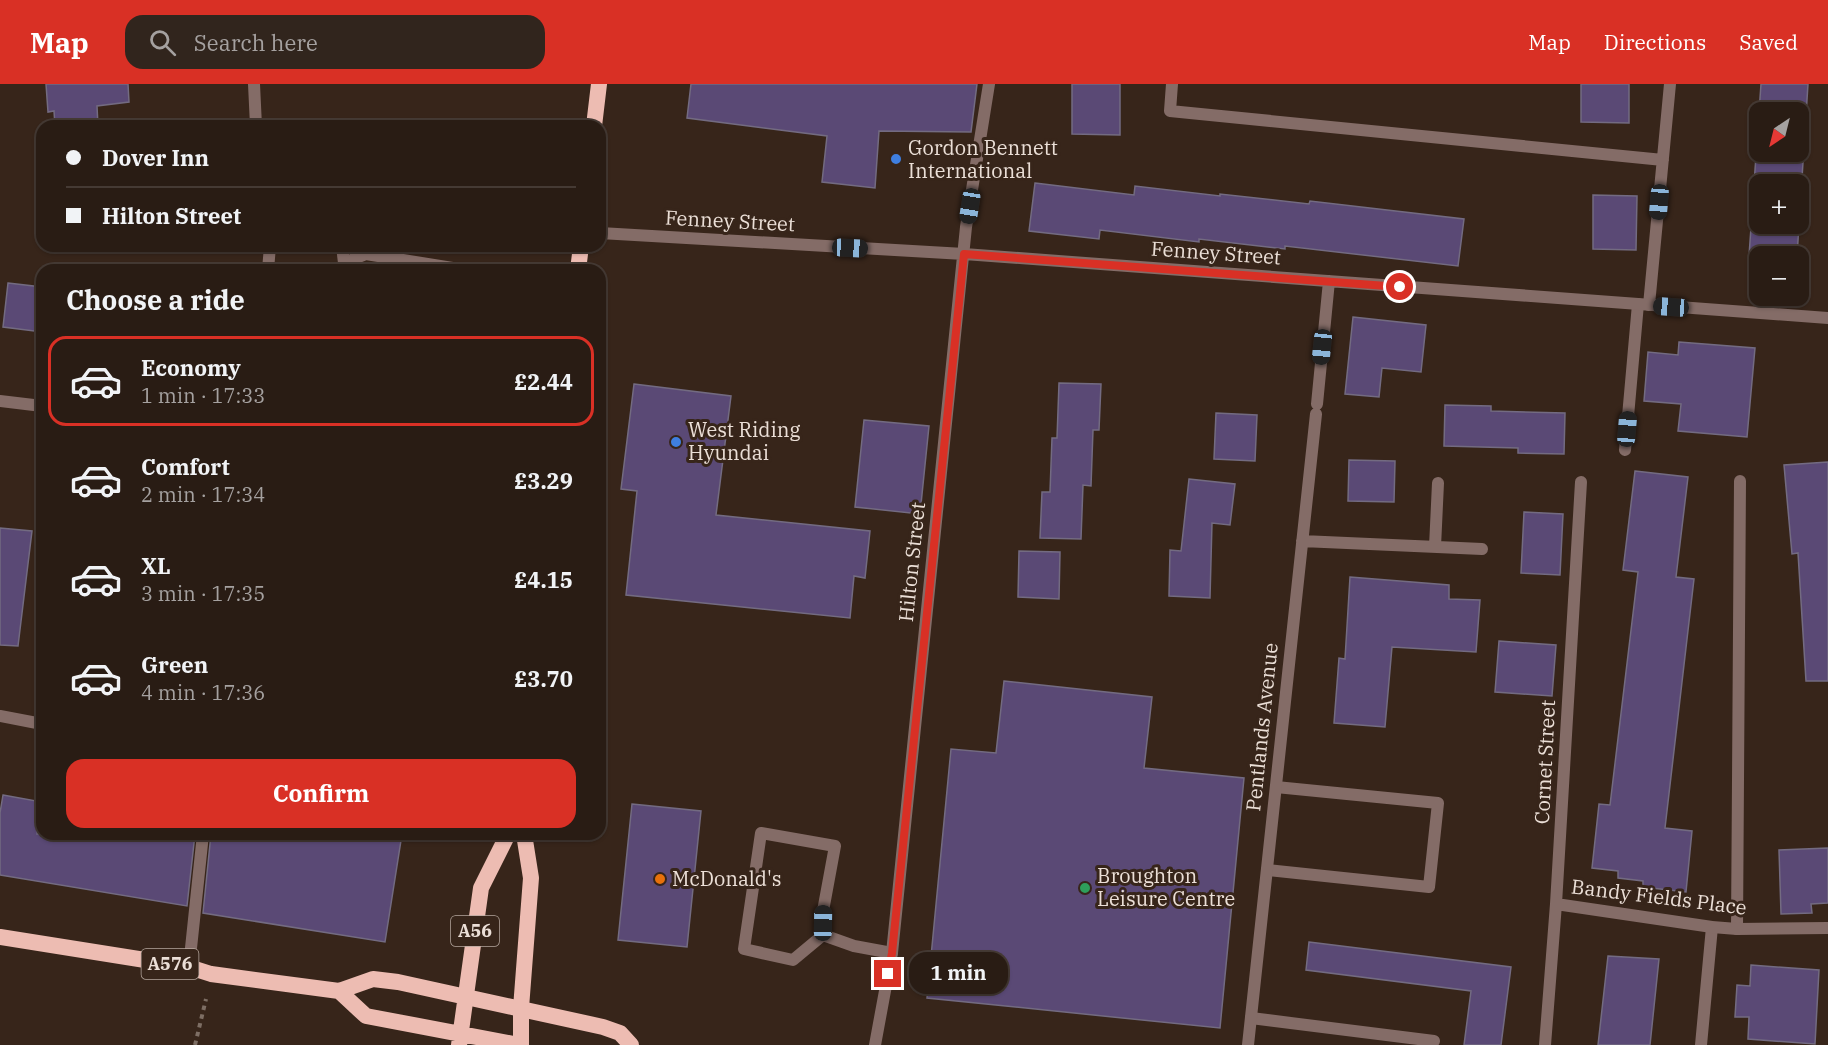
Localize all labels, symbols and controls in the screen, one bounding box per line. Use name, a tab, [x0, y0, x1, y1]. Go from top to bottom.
search box	[125, 15, 545, 69]
text: Map	[30, 24, 89, 61]
icon: search	[146, 26, 179, 59]
text: Search here	[194, 28, 318, 57]
text: Map	[1528, 28, 1571, 56]
text: Directions	[1604, 28, 1706, 56]
text: Saved	[1739, 28, 1798, 56]
north arrow	[1749, 102, 1809, 162]
map controls	[1749, 102, 1809, 306]
place label: Gordon Bennett International	[908, 134, 1058, 184]
text: Dover Inn	[102, 143, 209, 172]
marker: Gordon Bennett International	[889, 152, 903, 166]
button: +	[1749, 174, 1809, 234]
car	[1648, 183, 1670, 221]
car	[958, 187, 982, 225]
text: Hilton Street	[102, 201, 241, 230]
street label: Fenney Street	[664, 204, 796, 237]
street label: Fenney Street	[1150, 234, 1282, 271]
car	[832, 238, 868, 258]
button: −	[1749, 246, 1809, 306]
route start	[1386, 273, 1413, 300]
text: Choose a ride	[66, 282, 245, 317]
car	[1652, 297, 1690, 317]
car	[1311, 328, 1333, 366]
text: Economy	[141, 353, 241, 382]
icon: car	[69, 354, 123, 408]
text: £2.44	[514, 367, 573, 396]
text: 1 min · 17:33	[141, 382, 265, 409]
car	[1616, 410, 1638, 448]
place label: West Riding Hyundai	[688, 416, 800, 466]
marker: West Riding Hyundai	[669, 435, 683, 449]
text: Comfort	[141, 452, 230, 481]
icon: car	[69, 453, 123, 507]
text: £3.29	[514, 466, 573, 495]
text: 2 min · 17:34	[141, 481, 265, 508]
street label: Hilton Street	[892, 501, 931, 623]
text: XL	[141, 551, 171, 580]
icon: car	[69, 552, 123, 606]
text: £4.15	[514, 565, 573, 594]
text: 3 min · 17:35	[141, 580, 265, 607]
street label: Pentlands Avenue	[1239, 641, 1284, 813]
text: Green	[141, 650, 208, 679]
icon: car	[69, 651, 123, 705]
text: £3.70	[514, 664, 573, 693]
text: 4 min · 17:36	[141, 679, 265, 706]
street label: Cornet Street	[1528, 699, 1561, 825]
button: Confirm	[66, 759, 576, 828]
place label: Broughton Leisure Centre	[1097, 862, 1235, 912]
place label: McDonald's	[672, 865, 782, 892]
marker: McDonald's	[653, 872, 667, 886]
street label: Bandy Fields Place	[1570, 872, 1748, 921]
marker: Broughton Leisure Centre	[1078, 881, 1092, 895]
car	[814, 905, 832, 941]
road number: A56	[451, 916, 499, 946]
road number: A576	[142, 949, 198, 979]
callout: 1 min	[909, 953, 1008, 995]
text: 1 min	[931, 959, 987, 986]
route end	[874, 960, 901, 987]

